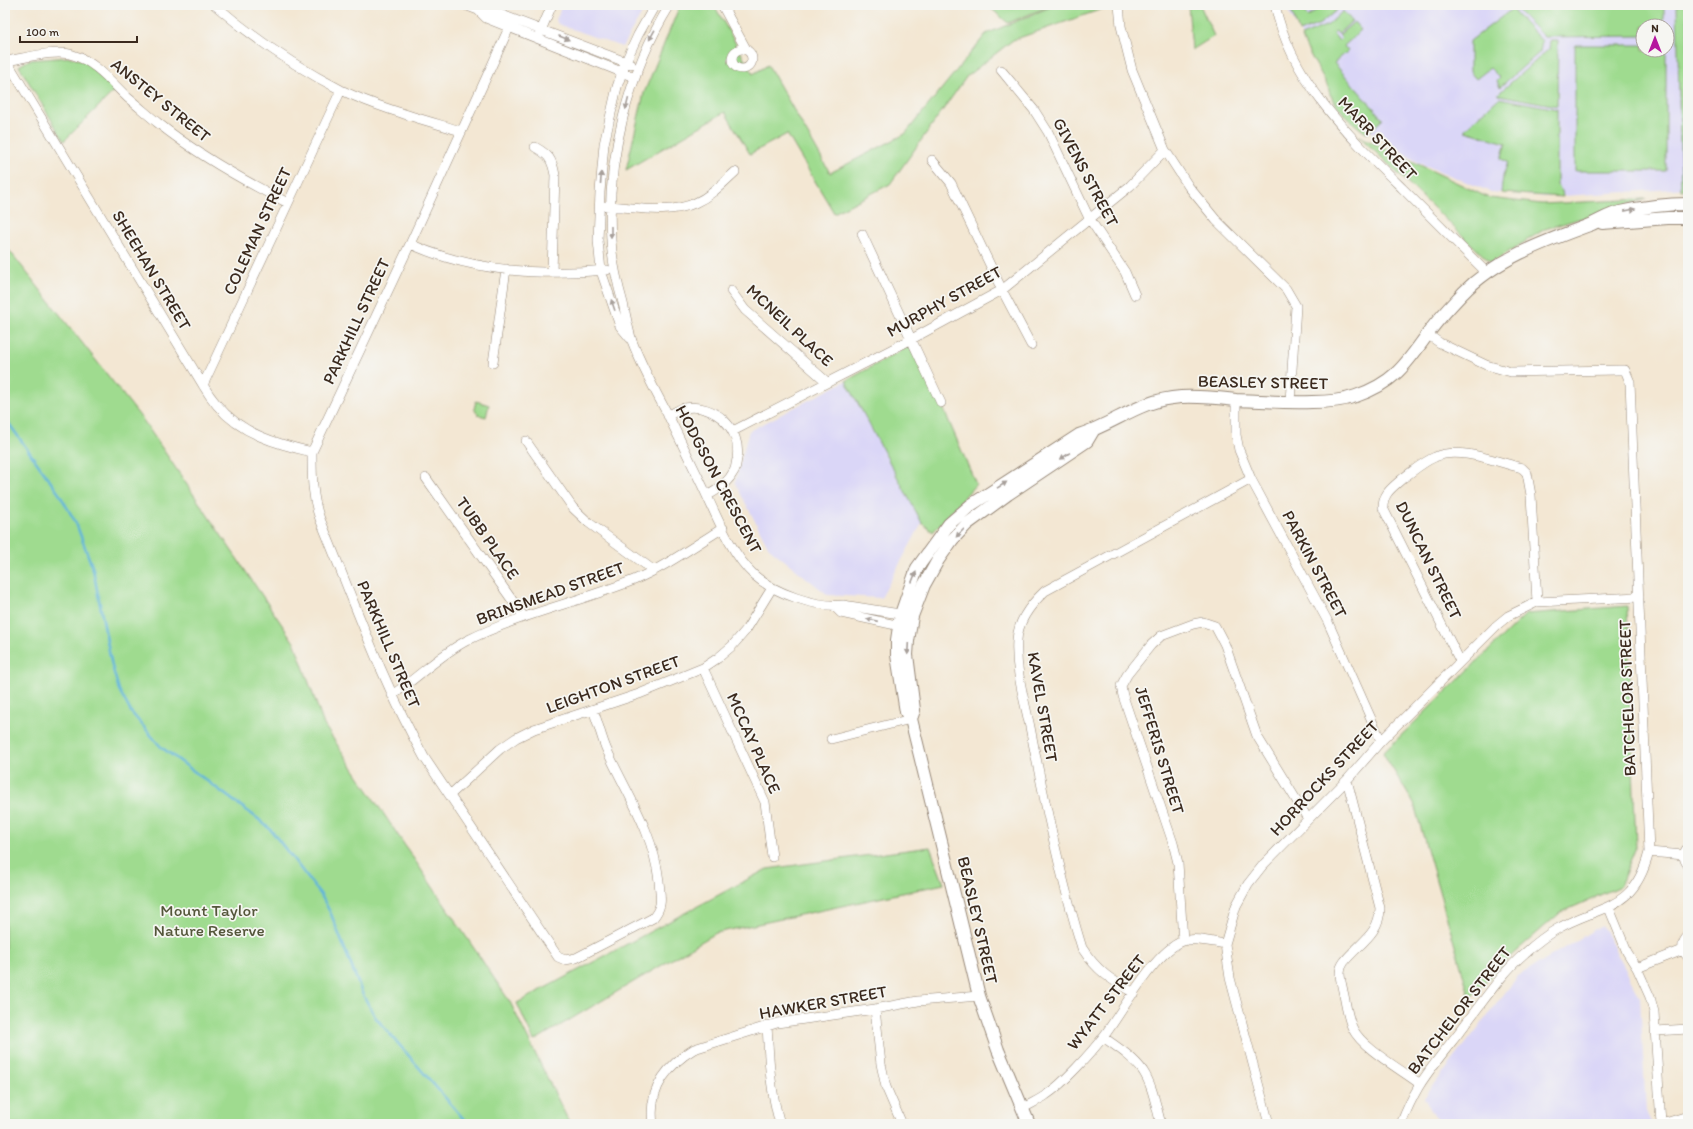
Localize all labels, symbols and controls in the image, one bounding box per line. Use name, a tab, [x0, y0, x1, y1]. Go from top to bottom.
scale bar	[20, 18, 137, 44]
north arrow	[1635, 18, 1675, 58]
text: N	[1651, 22, 1659, 35]
text: 100 m	[26, 25, 59, 39]
one-way arrow	[649, 29, 656, 41]
one-way arrow	[559, 36, 571, 42]
street label: ANSTEY STREET	[107, 54, 215, 146]
street label: MARR STREET	[1334, 92, 1422, 184]
one-way arrow	[624, 98, 630, 110]
street label: GIVENS STREET	[1049, 114, 1123, 230]
street label: COLEMAN STREET	[219, 164, 296, 298]
one-way arrow	[597, 172, 604, 184]
street label: SHEEHAN STREET	[108, 207, 196, 334]
one-way arrow	[1623, 207, 1636, 213]
one-way arrow	[607, 226, 614, 238]
street label: PARKHILL STREET	[318, 254, 394, 387]
street label: MURPHY STREET	[883, 261, 1005, 341]
street label: MCNEIL PLACE	[742, 280, 838, 370]
one-way arrow	[610, 299, 616, 311]
street label: BEASLEY STREET	[1198, 371, 1329, 393]
street label: HODGSON CRESCENT	[671, 401, 767, 557]
one-way arrow	[1059, 452, 1070, 460]
one-way arrow	[997, 481, 1007, 489]
street label: TUBB PLACE	[452, 493, 524, 583]
street label: DUNCAN STREET	[1392, 498, 1466, 623]
street label: PARKIN STREET	[1278, 507, 1352, 622]
one-way arrow	[955, 527, 964, 538]
street label: BRINSMEAD STREET	[473, 557, 627, 629]
one-way arrow	[911, 571, 917, 583]
street label: PARKHILL STREET	[353, 577, 425, 711]
one-way arrow	[866, 617, 878, 623]
street label: BATCHELOR STREET	[1614, 619, 1640, 777]
one-way arrow	[904, 643, 911, 655]
street label: LEIGHTON STREET	[543, 650, 683, 718]
street label: KAVEL STREET	[1023, 650, 1063, 764]
street label: JEFFERIS STREET	[1131, 684, 1189, 817]
street label: MCCAY PLACE	[723, 689, 785, 797]
street label: HORROCKS STREET	[1265, 716, 1383, 840]
street label: BEASLEY STREET	[954, 854, 1002, 986]
park label: Mount Taylor Nature Reserve	[153, 900, 265, 940]
street label: BATCHELOR STREET	[1403, 942, 1515, 1078]
street label: WYATT STREET	[1062, 950, 1150, 1054]
street label: HAWKER STREET	[758, 981, 889, 1023]

